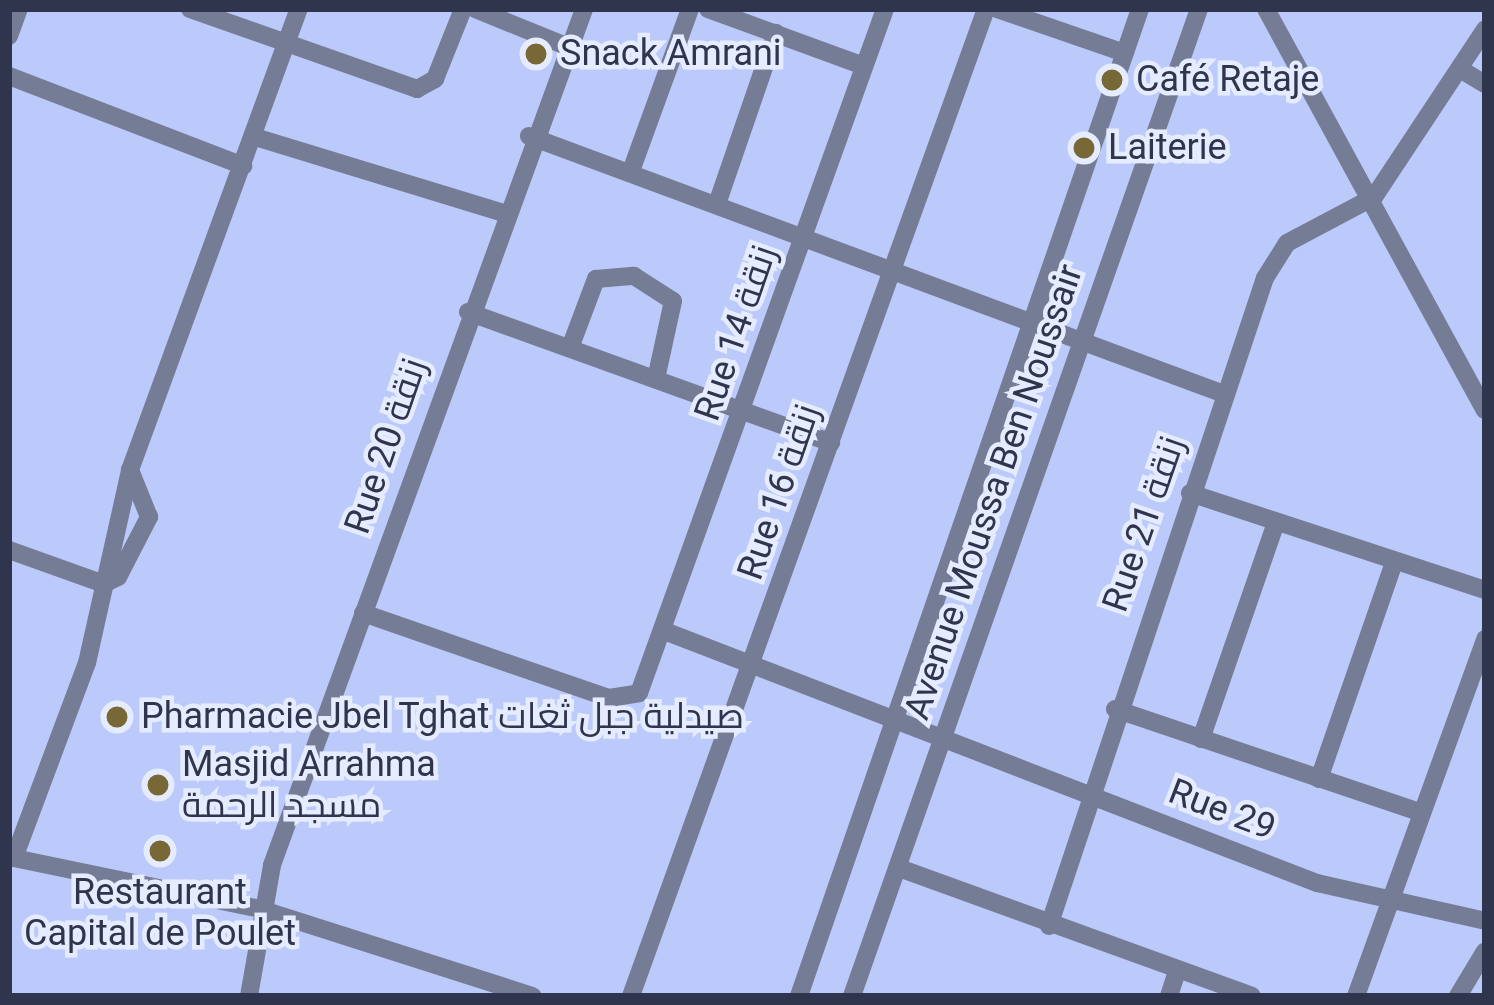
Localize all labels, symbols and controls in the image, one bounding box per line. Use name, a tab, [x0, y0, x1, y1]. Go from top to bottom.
place label: Snack Amrani	[560, 32, 782, 76]
marker: Snack Amrani	[523, 41, 549, 67]
place label: Café Retaje	[1136, 58, 1319, 102]
marker: Café Retaje	[1099, 67, 1125, 93]
place label: Laiterie	[1108, 126, 1227, 170]
marker: Laiterie	[1071, 135, 1097, 161]
street label: Rue 14 زنقة	[686, 240, 786, 426]
street label: Avenue Moussa Ben Noussair	[896, 259, 1092, 725]
street label: Rue 20 زنقة	[336, 353, 436, 539]
street label: Rue 16 زنقة	[729, 399, 829, 585]
street label: Rue 21 زنقة	[1094, 431, 1194, 617]
place label: Pharmacie Jbel Tghat صيدلية جبل ثغات	[141, 695, 745, 739]
marker: Pharmacie Jbel Tghat صيدلية جبل ثغات	[104, 704, 130, 730]
place label: Masjid Arrahma مسجد الرحمة	[182, 742, 436, 827]
street label: Rue 29	[1163, 770, 1281, 850]
marker: Masjid Arrahma مسجد الرحمة	[145, 772, 171, 798]
marker: Restaurant Capital de Poulet	[147, 838, 173, 864]
place label: Restaurant Capital de Poulet	[24, 870, 296, 955]

